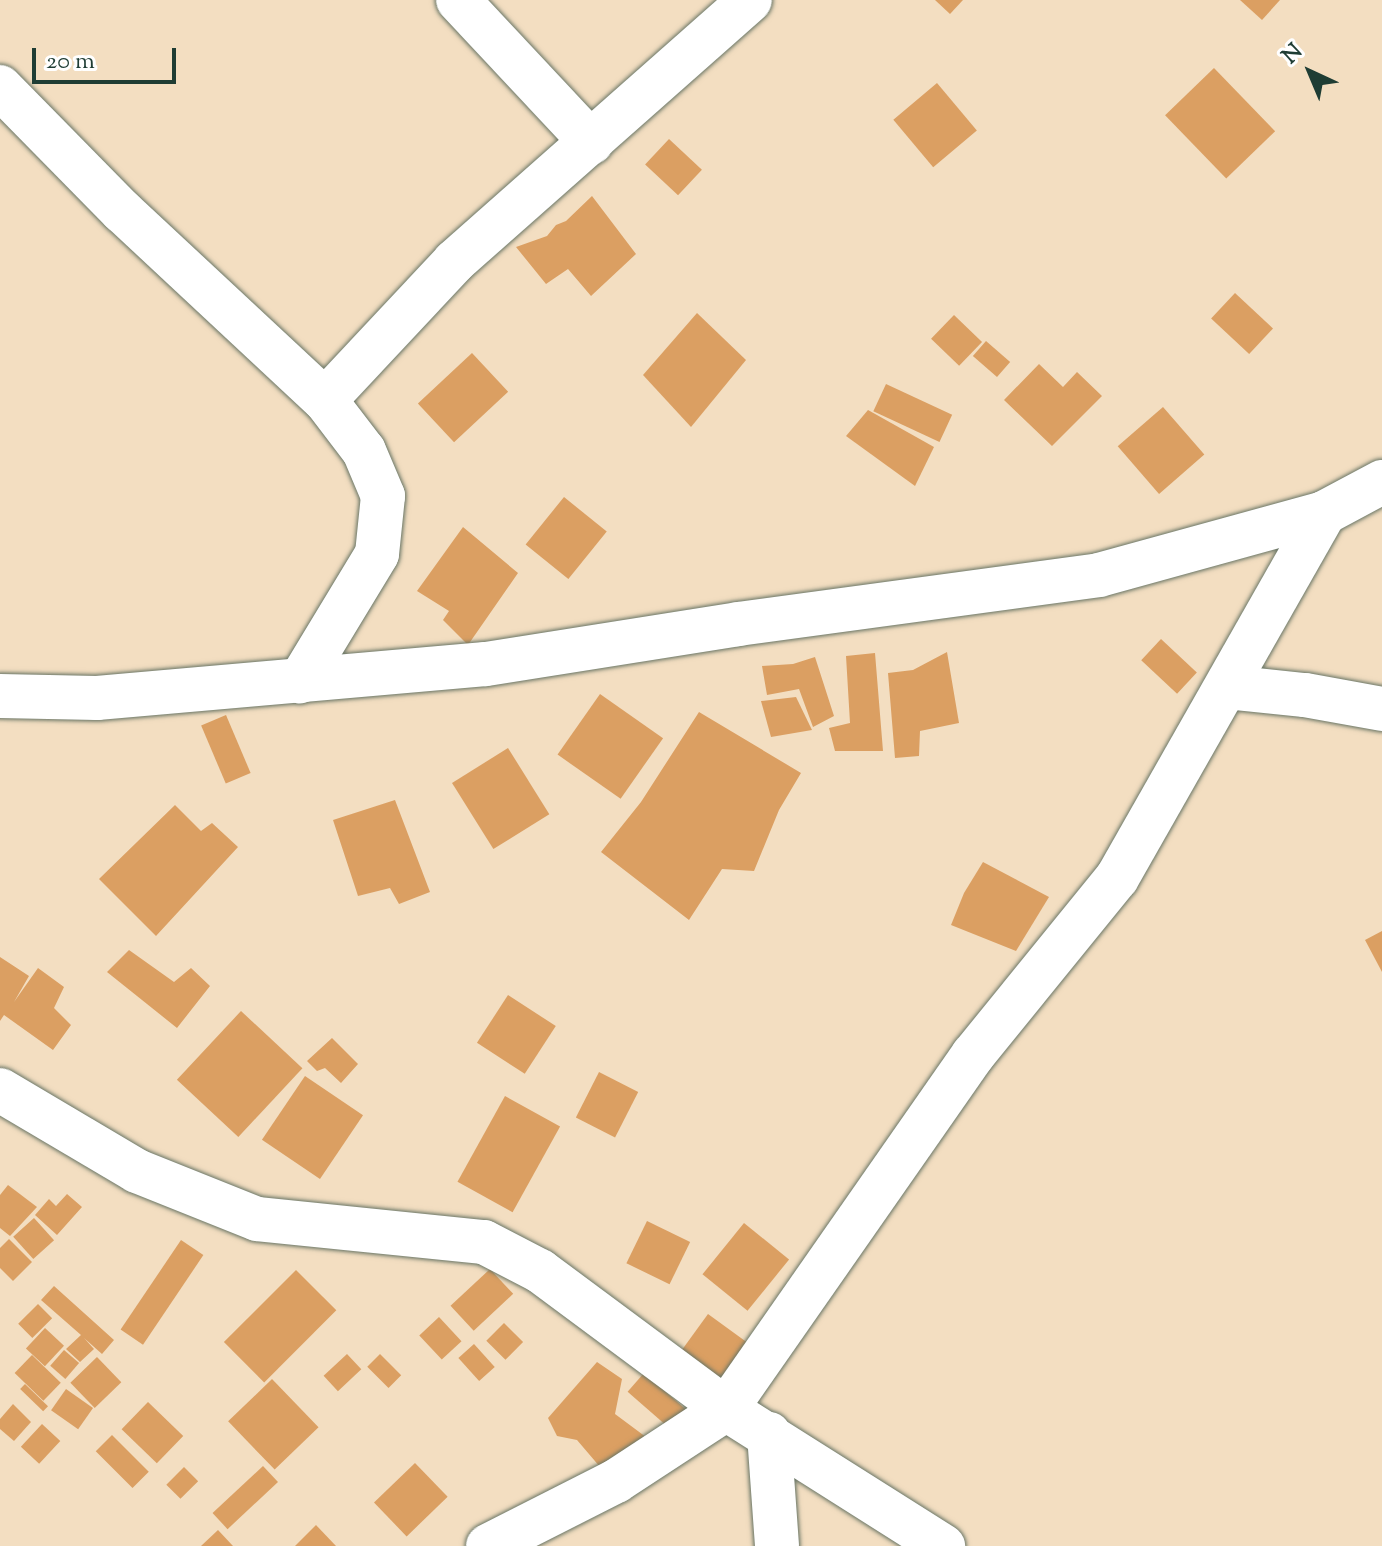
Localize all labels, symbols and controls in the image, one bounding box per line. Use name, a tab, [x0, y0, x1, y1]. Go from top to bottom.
scale bar	[36, 32, 180, 82]
north arrow	[1270, 32, 1350, 112]
text: N	[1276, 37, 1311, 72]
text: 20 m	[46, 45, 95, 79]

